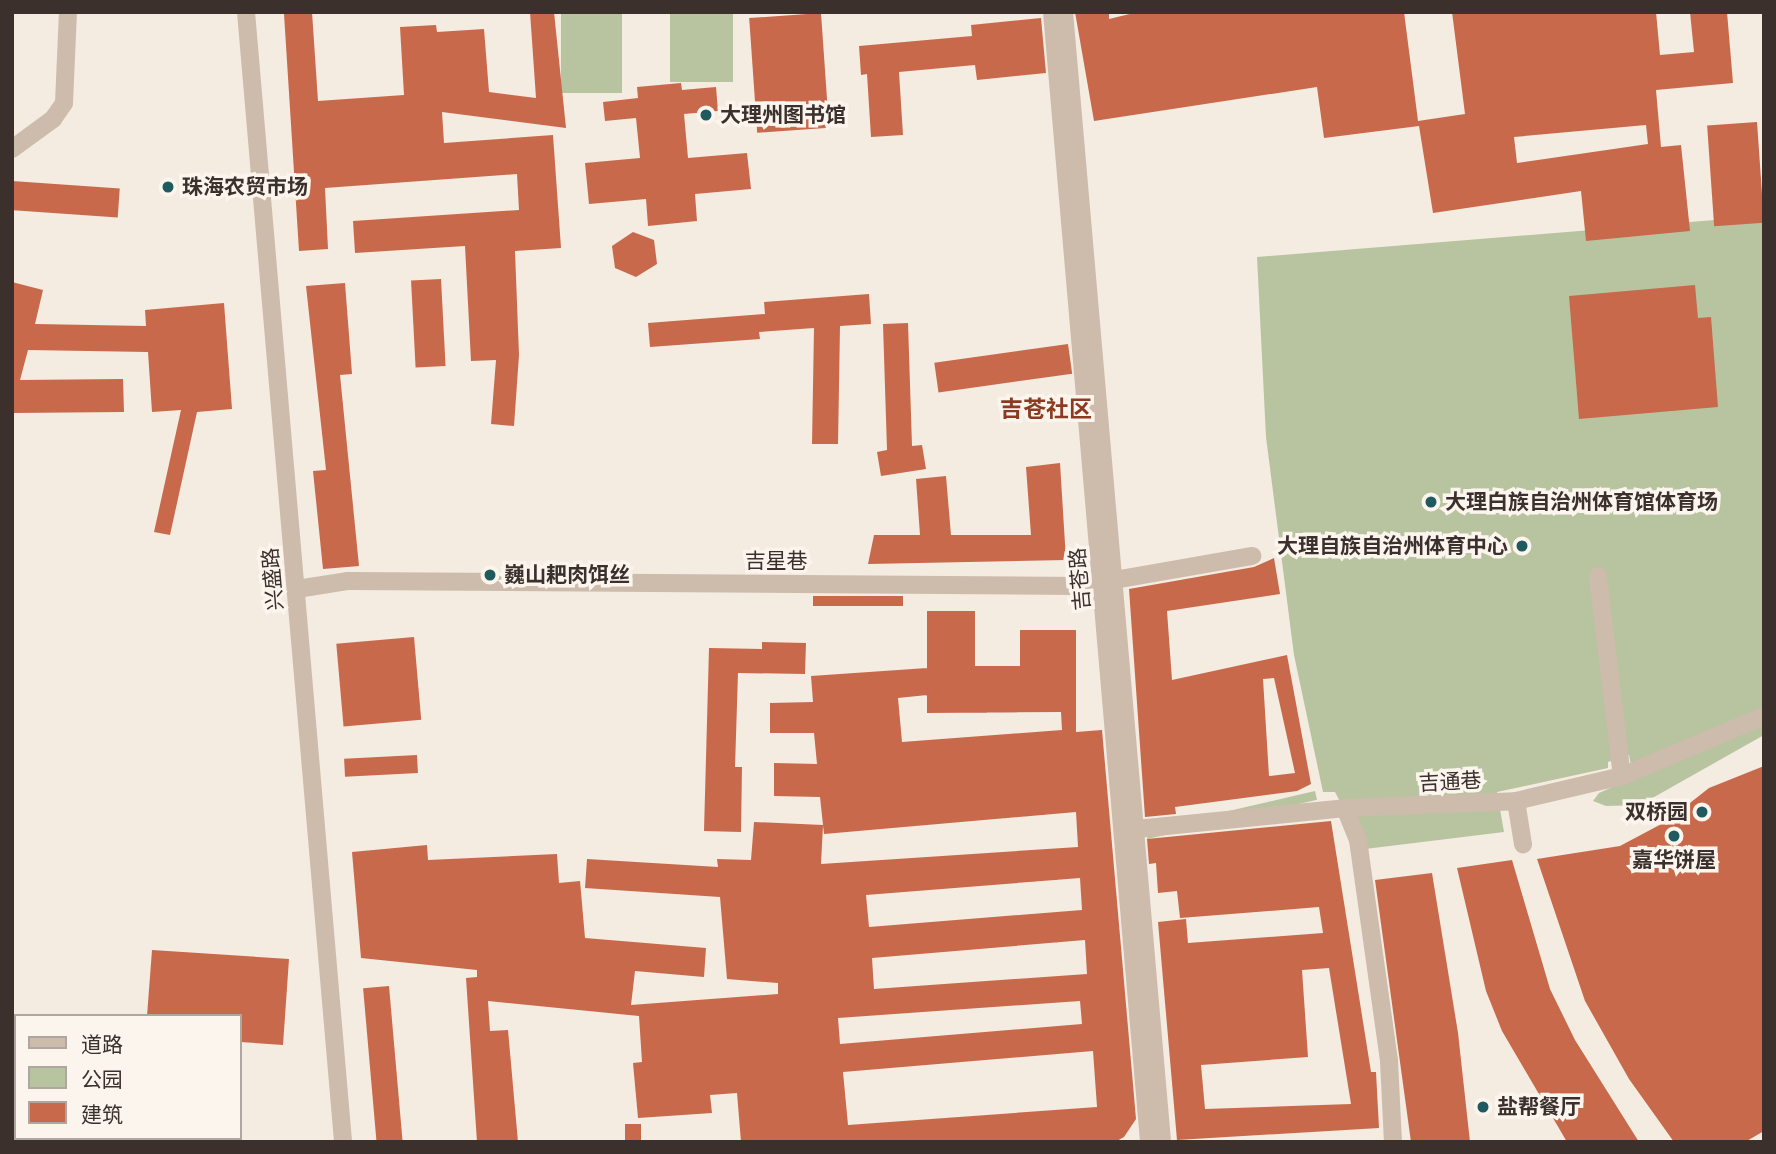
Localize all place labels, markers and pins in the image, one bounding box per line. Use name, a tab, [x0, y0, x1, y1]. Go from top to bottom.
place label: 大理州图书馆	[720, 102, 846, 128]
marker: 大理州图书馆	[698, 107, 714, 123]
place label: 珠海农贸市场	[182, 174, 308, 200]
marker: 珠海农贸市场	[160, 179, 176, 195]
place label: 大理白族自治州体育馆体育场	[1445, 489, 1718, 515]
marker: 大理白族自治州体育馆体育场	[1423, 494, 1439, 510]
place label: 大理自族自治州体育中心	[1277, 533, 1508, 559]
marker: 大理自族自治州体育中心	[1514, 538, 1530, 554]
place label: 巍山耙肉饵丝	[504, 562, 630, 588]
marker: 巍山耙肉饵丝	[482, 567, 498, 583]
place label: 双桥园	[1625, 799, 1688, 825]
marker: 双桥园	[1694, 804, 1710, 820]
marker: 嘉华饼屋	[1666, 828, 1682, 844]
place label: 嘉华饼屋	[1632, 847, 1716, 873]
place label: 盐帮餐厅	[1497, 1094, 1581, 1120]
marker: 盐帮餐厅	[1475, 1099, 1491, 1115]

